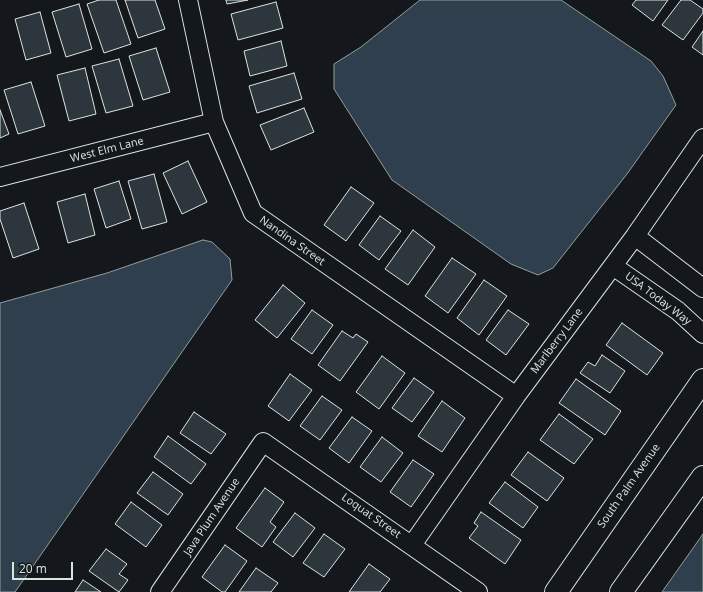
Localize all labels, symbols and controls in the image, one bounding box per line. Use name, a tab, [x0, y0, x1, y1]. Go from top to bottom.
street label: West Elm Lane	[69, 135, 145, 165]
street label: Nandina Street	[257, 213, 327, 269]
street label: USA Today Way	[622, 270, 694, 328]
street label: Marlberry Lane	[528, 306, 586, 376]
street label: South Palm Avenue	[595, 441, 663, 531]
street label: Java Plum Avenue	[181, 476, 243, 558]
street label: Loquat Street	[339, 491, 403, 541]
scale bar	[14, 554, 75, 580]
text: 20 m	[19, 560, 47, 577]

